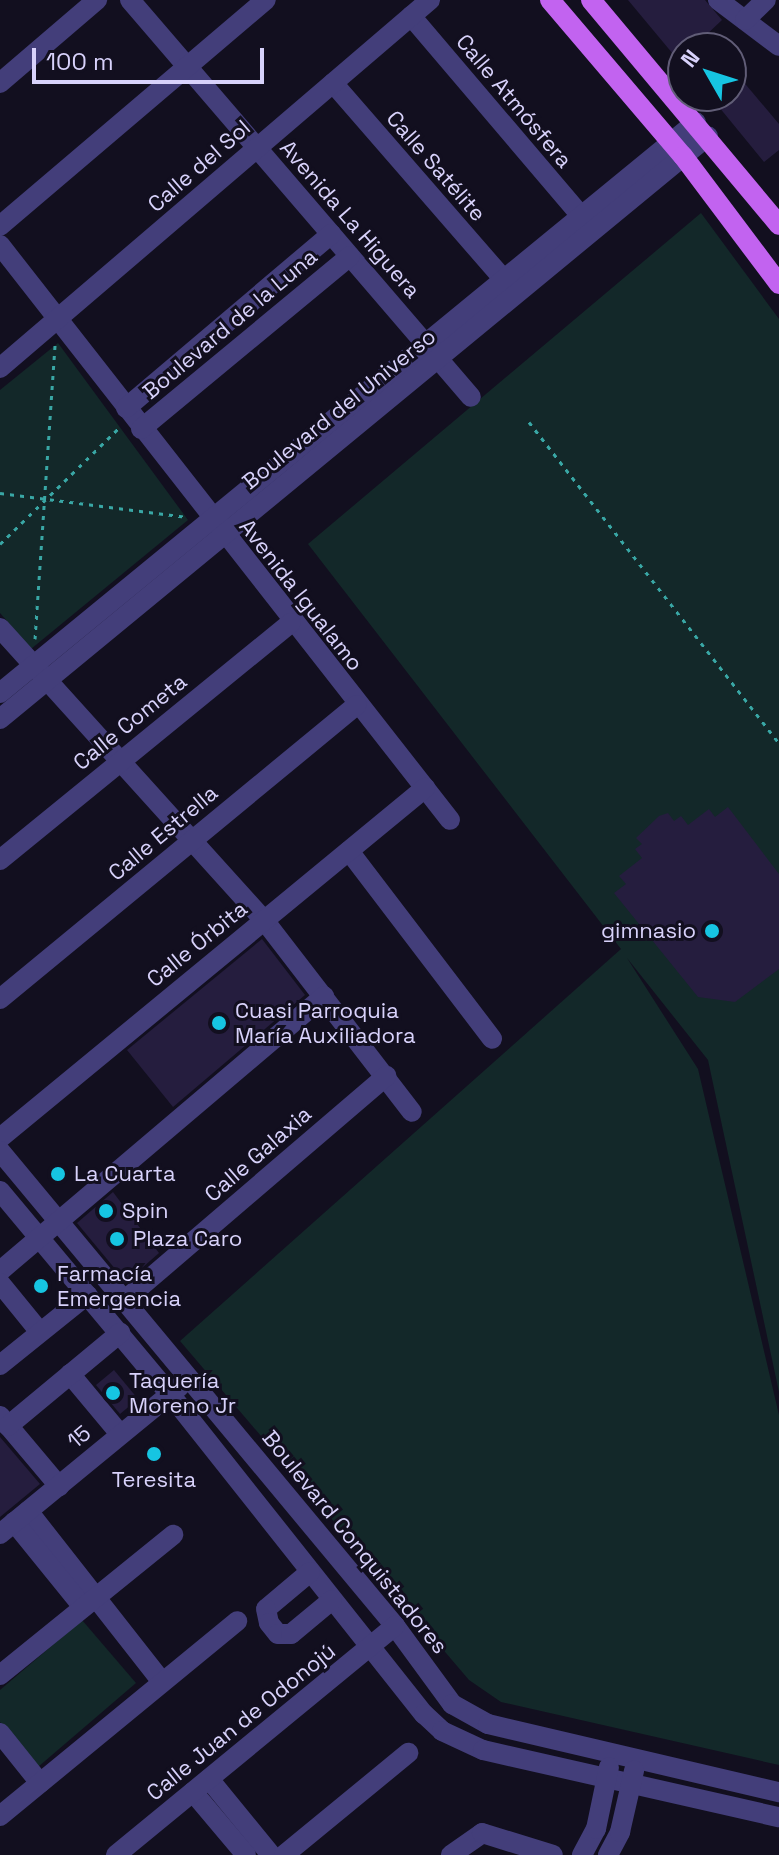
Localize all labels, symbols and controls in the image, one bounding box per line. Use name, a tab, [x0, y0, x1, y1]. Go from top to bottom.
street label: Calle Atmósfera	[450, 29, 578, 173]
scale bar	[36, 32, 268, 82]
north arrow	[667, 32, 747, 112]
text: N	[674, 44, 705, 73]
text: 100 m	[46, 46, 114, 77]
street label: Calle Satélite	[381, 105, 491, 227]
street label: Calle del Sol	[142, 114, 256, 218]
street label: Avenida La Higuera	[274, 135, 426, 303]
street label: Boulevard de la Luna	[137, 243, 323, 405]
street label: Boulevard del Universo	[237, 323, 441, 495]
street label: Avenida Igualamo	[234, 514, 368, 676]
street label: Calle Cometa	[68, 668, 192, 776]
street label: Calle Estrella	[103, 780, 223, 886]
street label: Calle Órbita	[141, 896, 253, 992]
place label: gimnasio	[601, 918, 696, 944]
marker: gimnasio	[703, 922, 721, 940]
place label: Cuasi Parroquia María Auxiliadora	[235, 997, 416, 1048]
marker: Cuasi Parroquia María Auxiliadora	[210, 1014, 228, 1032]
street label: Calle Galaxia	[199, 1101, 317, 1207]
place label: La Cuarta	[74, 1161, 176, 1187]
marker: La Cuarta	[49, 1165, 67, 1183]
place label: Spin	[122, 1198, 169, 1224]
marker: Spin	[97, 1202, 115, 1220]
place label: Plaza Caro	[133, 1226, 242, 1252]
marker: Plaza Caro	[108, 1230, 126, 1248]
place label: Farmacía Emergencia	[57, 1260, 181, 1312]
marker: Farmacía Emergencia	[32, 1277, 50, 1295]
place label: Taquería Moreno Jr	[129, 1367, 236, 1418]
marker: Taquería Moreno Jr	[104, 1384, 122, 1402]
street label: 15	[62, 1420, 96, 1454]
street label: Boulevard Conquistadores	[257, 1425, 453, 1659]
marker: Teresita	[145, 1445, 163, 1463]
place label: Teresita	[112, 1467, 196, 1493]
street label: Calle Juan de Odonojú	[141, 1638, 341, 1806]

